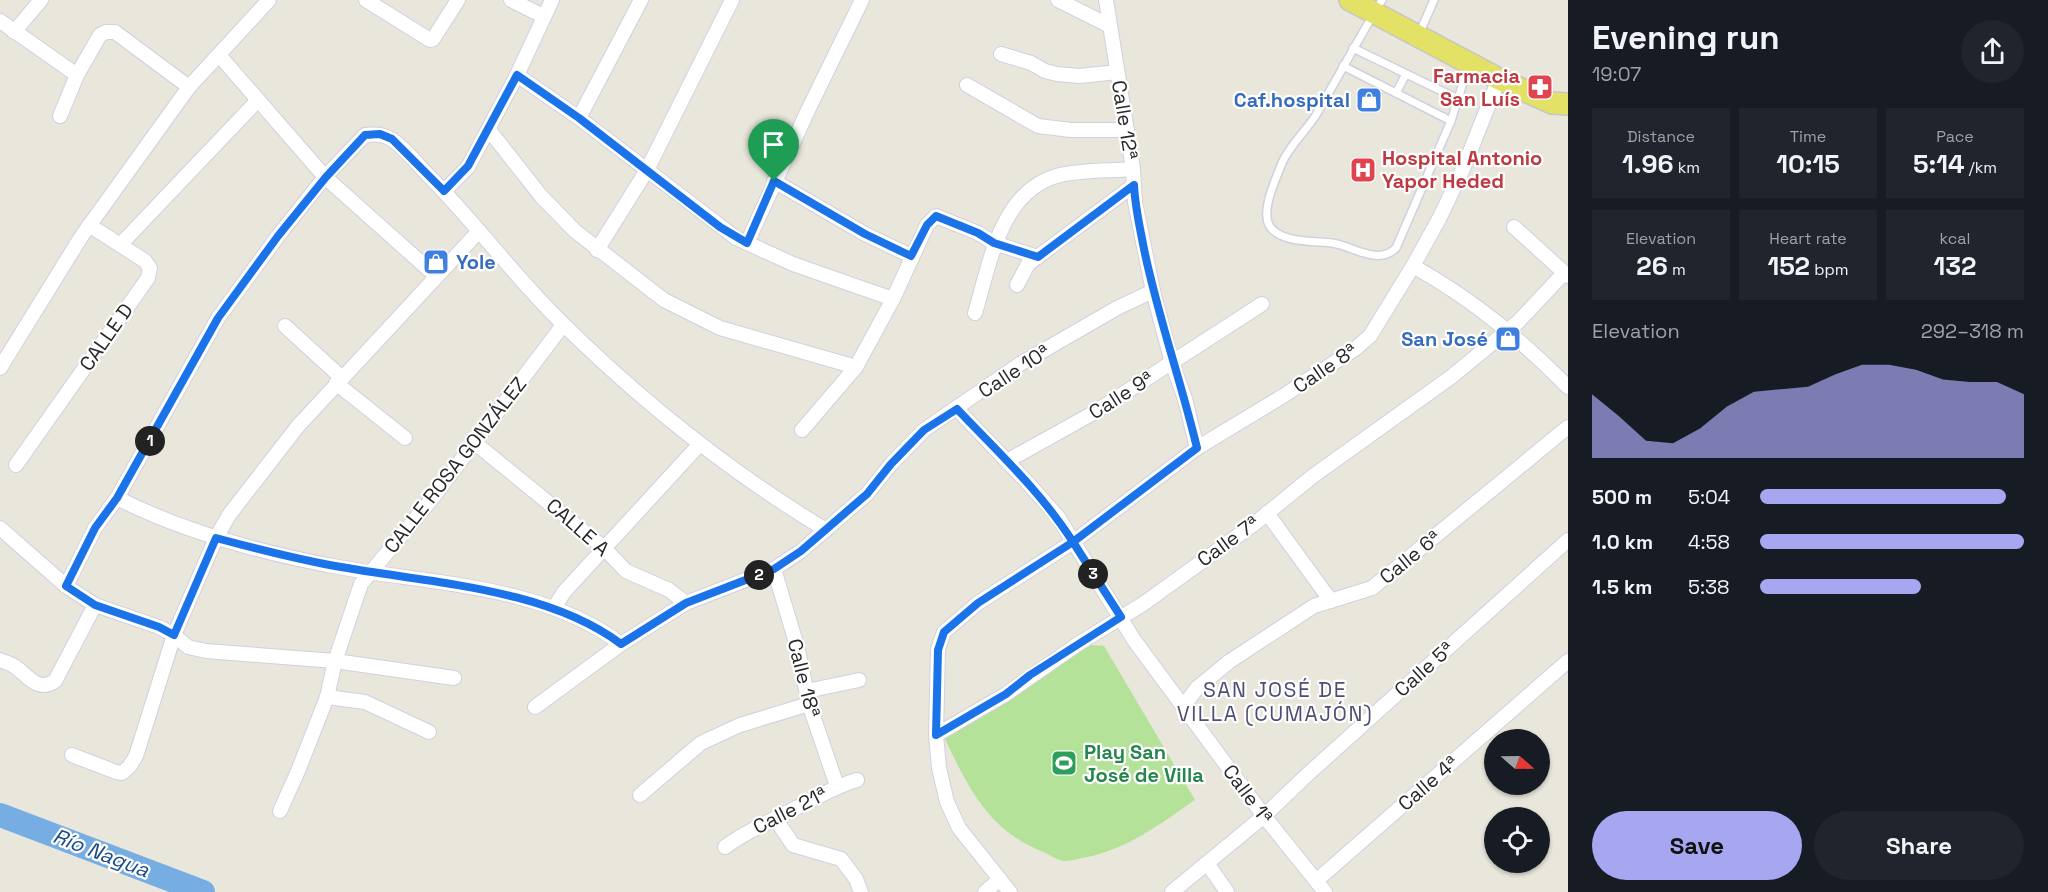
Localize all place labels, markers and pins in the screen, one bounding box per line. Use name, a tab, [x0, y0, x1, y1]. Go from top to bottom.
place label: Farmacia San Luís	[1433, 63, 1520, 112]
pharmacy icon: Farmacia San Luís	[1525, 72, 1555, 102]
shop icon: Caf.hospital	[1354, 85, 1384, 115]
place label: Caf.hospital	[1234, 87, 1350, 113]
pin	[748, 119, 799, 181]
place label: Hospital Antonio Yapor Heded	[1382, 145, 1542, 194]
hospital icon: Hospital Antonio Yapor Heded	[1348, 155, 1378, 185]
shop icon: Yole	[421, 247, 451, 277]
place label: Yole	[456, 249, 496, 275]
shop icon: San José	[1493, 324, 1523, 354]
place label: San José	[1401, 326, 1488, 352]
pin: 1	[135, 426, 165, 456]
pin: 3	[1078, 559, 1108, 589]
pin: 2	[744, 560, 774, 590]
place label: Play San José de Villa	[1084, 739, 1204, 788]
sports icon: Play San José de Villa	[1049, 748, 1079, 778]

